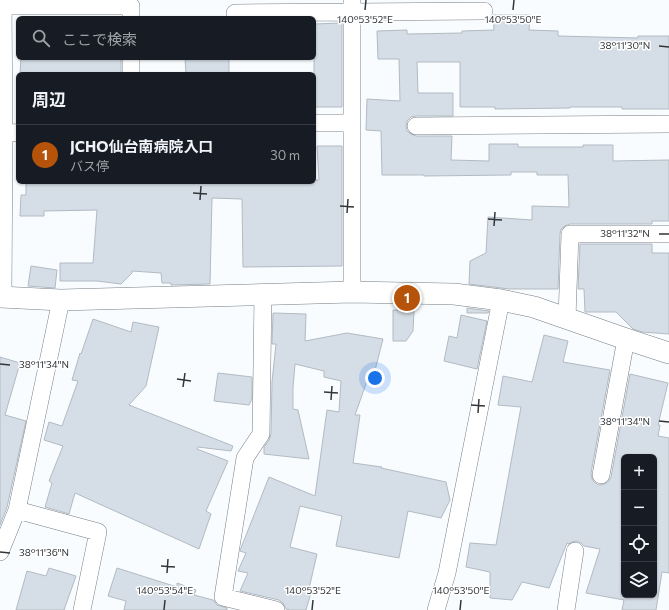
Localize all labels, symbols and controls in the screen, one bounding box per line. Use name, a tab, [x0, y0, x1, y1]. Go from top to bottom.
text: 140°53'52"E	[337, 13, 393, 25]
text: 140°53'50"E	[485, 13, 541, 25]
search box	[16, 16, 316, 60]
icon: search	[30, 27, 52, 49]
text: ここで検索	[62, 30, 137, 48]
text: 38°11'30"N	[600, 39, 650, 51]
text: 周辺	[32, 89, 66, 110]
text: JCHO仙台南病院入口	[70, 137, 214, 155]
text: 1	[42, 147, 48, 163]
text: 30 m	[270, 147, 300, 163]
text: バス停	[70, 158, 109, 174]
text: 38°11'32"N	[600, 227, 650, 239]
pin: 1	[394, 283, 420, 313]
text: 38°11'34"N	[19, 358, 69, 370]
your location	[365, 368, 385, 388]
text: 38°11'34"N	[600, 415, 650, 427]
map controls	[621, 454, 657, 598]
button: +	[621, 454, 657, 490]
button: −	[621, 490, 657, 526]
button: locate	[621, 526, 657, 562]
text: 38°11'36"N	[19, 546, 69, 558]
button: layers	[621, 562, 657, 598]
text: 140°53'54"E	[137, 584, 193, 596]
text: 140°53'52"E	[285, 584, 341, 596]
text: 140°53'50"E	[433, 584, 489, 596]

